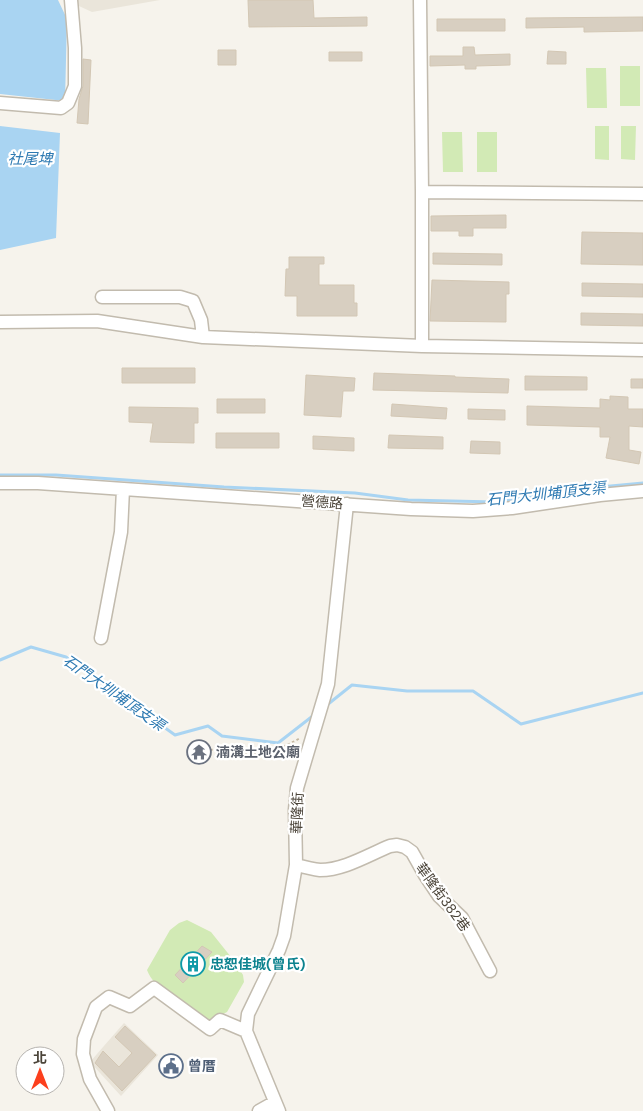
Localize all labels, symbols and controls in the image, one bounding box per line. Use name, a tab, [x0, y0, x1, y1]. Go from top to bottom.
water label: 社尾埤	[7, 149, 54, 169]
water label: 石門大圳埔頂支渠	[485, 478, 609, 510]
street label: 營德路	[300, 492, 344, 512]
water label: 石門大圳埔頂支渠	[59, 650, 171, 737]
temple icon: 湳溝土地公廟	[186, 739, 212, 765]
place label: 湳溝土地公廟	[216, 743, 300, 761]
street label: 華隆街	[287, 792, 307, 834]
street label: 華隆街382巷	[412, 859, 474, 935]
building icon: 忠恕佳城(曾氏)	[180, 951, 206, 977]
place label: 忠恕佳城(曾氏)	[210, 955, 306, 973]
north arrow	[15, 1046, 65, 1096]
text: 北	[33, 1049, 47, 1067]
public building icon: 曾厝	[158, 1053, 184, 1079]
place label: 曾厝	[188, 1057, 216, 1075]

